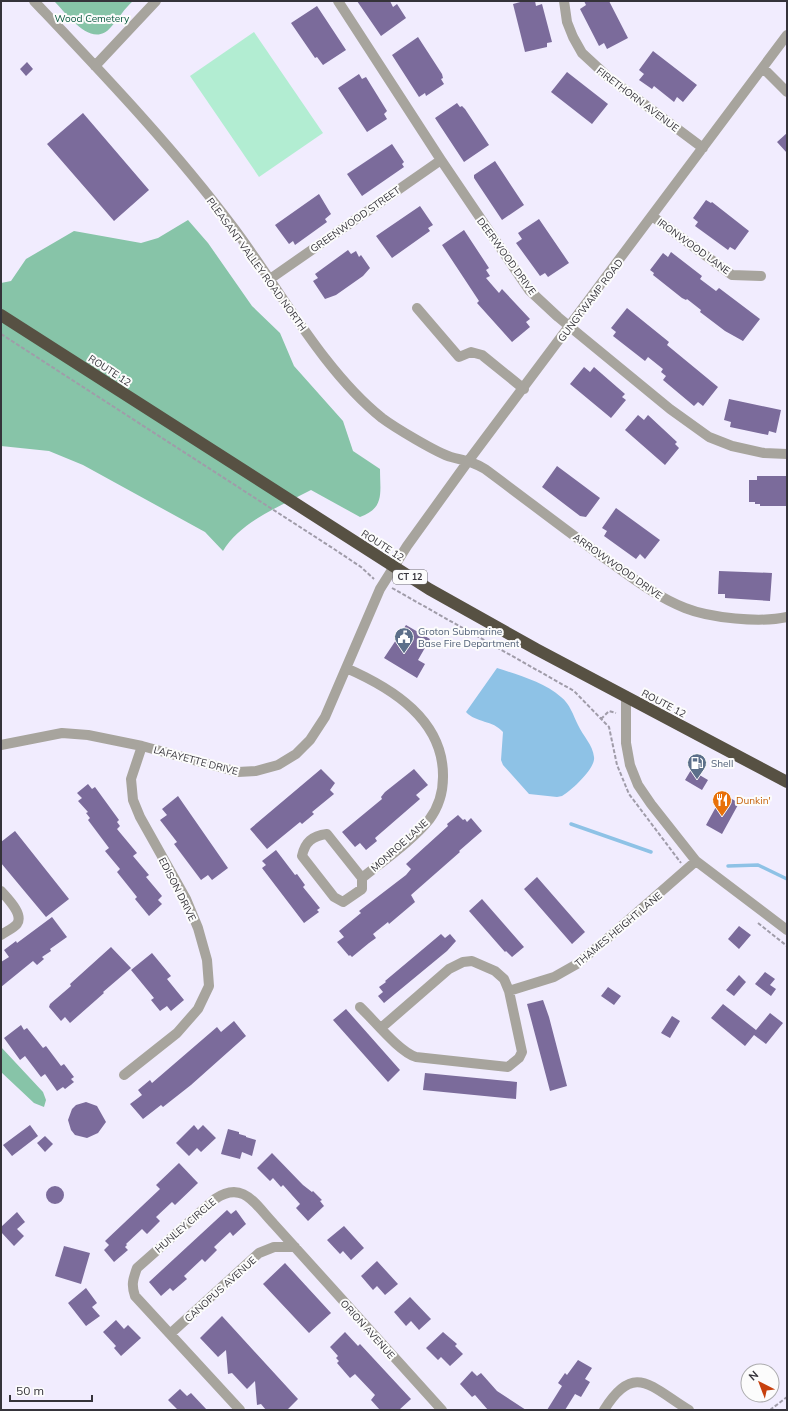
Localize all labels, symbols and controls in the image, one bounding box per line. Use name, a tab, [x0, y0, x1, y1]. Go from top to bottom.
park label: Wood Cemetery	[55, 12, 130, 25]
street label: FIRETHORN AVENUE	[594, 64, 681, 135]
street label: GREENWOOD STREET	[308, 183, 403, 255]
street label: PLEASANT VALLEY ROAD NORTH	[204, 195, 309, 333]
street label: DEERWOOD DRIVE	[474, 215, 539, 298]
street label: IRONWOOD LANE	[655, 216, 733, 277]
street label: GUNGYWAMP ROAD	[555, 256, 626, 344]
street label: ROUTE 12	[86, 352, 134, 389]
street label: ROUTE 12	[359, 527, 407, 564]
street label: ARROWWOOD DRIVE	[571, 531, 665, 602]
road number: CT 12	[393, 570, 427, 584]
place label: Groton Submarine Base Fire Department	[418, 625, 520, 650]
public building icon: Groton Submarine Base Fire Department	[393, 626, 415, 654]
street label: ROUTE 12	[639, 686, 688, 721]
street label: LAFAYETTE DRIVE	[152, 743, 240, 778]
fuel station icon: Shell	[686, 752, 708, 780]
place label: Shell	[711, 757, 733, 770]
restaurant icon: Dunkin'	[711, 789, 733, 817]
place label: Dunkin'	[736, 794, 771, 807]
street label: MONROE LANE	[368, 816, 431, 875]
street label: EDISON DRIVE	[156, 855, 199, 923]
street label: THAMES HEIGHT LANE	[572, 889, 665, 970]
street label: HUNLEY CIRCLE	[152, 1195, 219, 1255]
street label: CANOPUS AVENUE	[182, 1254, 259, 1325]
street label: ORION AVENUE	[338, 1297, 398, 1362]
north arrow	[740, 1363, 780, 1403]
text: N	[746, 1368, 761, 1384]
scale bar	[10, 1377, 92, 1403]
text: 50 m	[16, 1383, 44, 1398]

